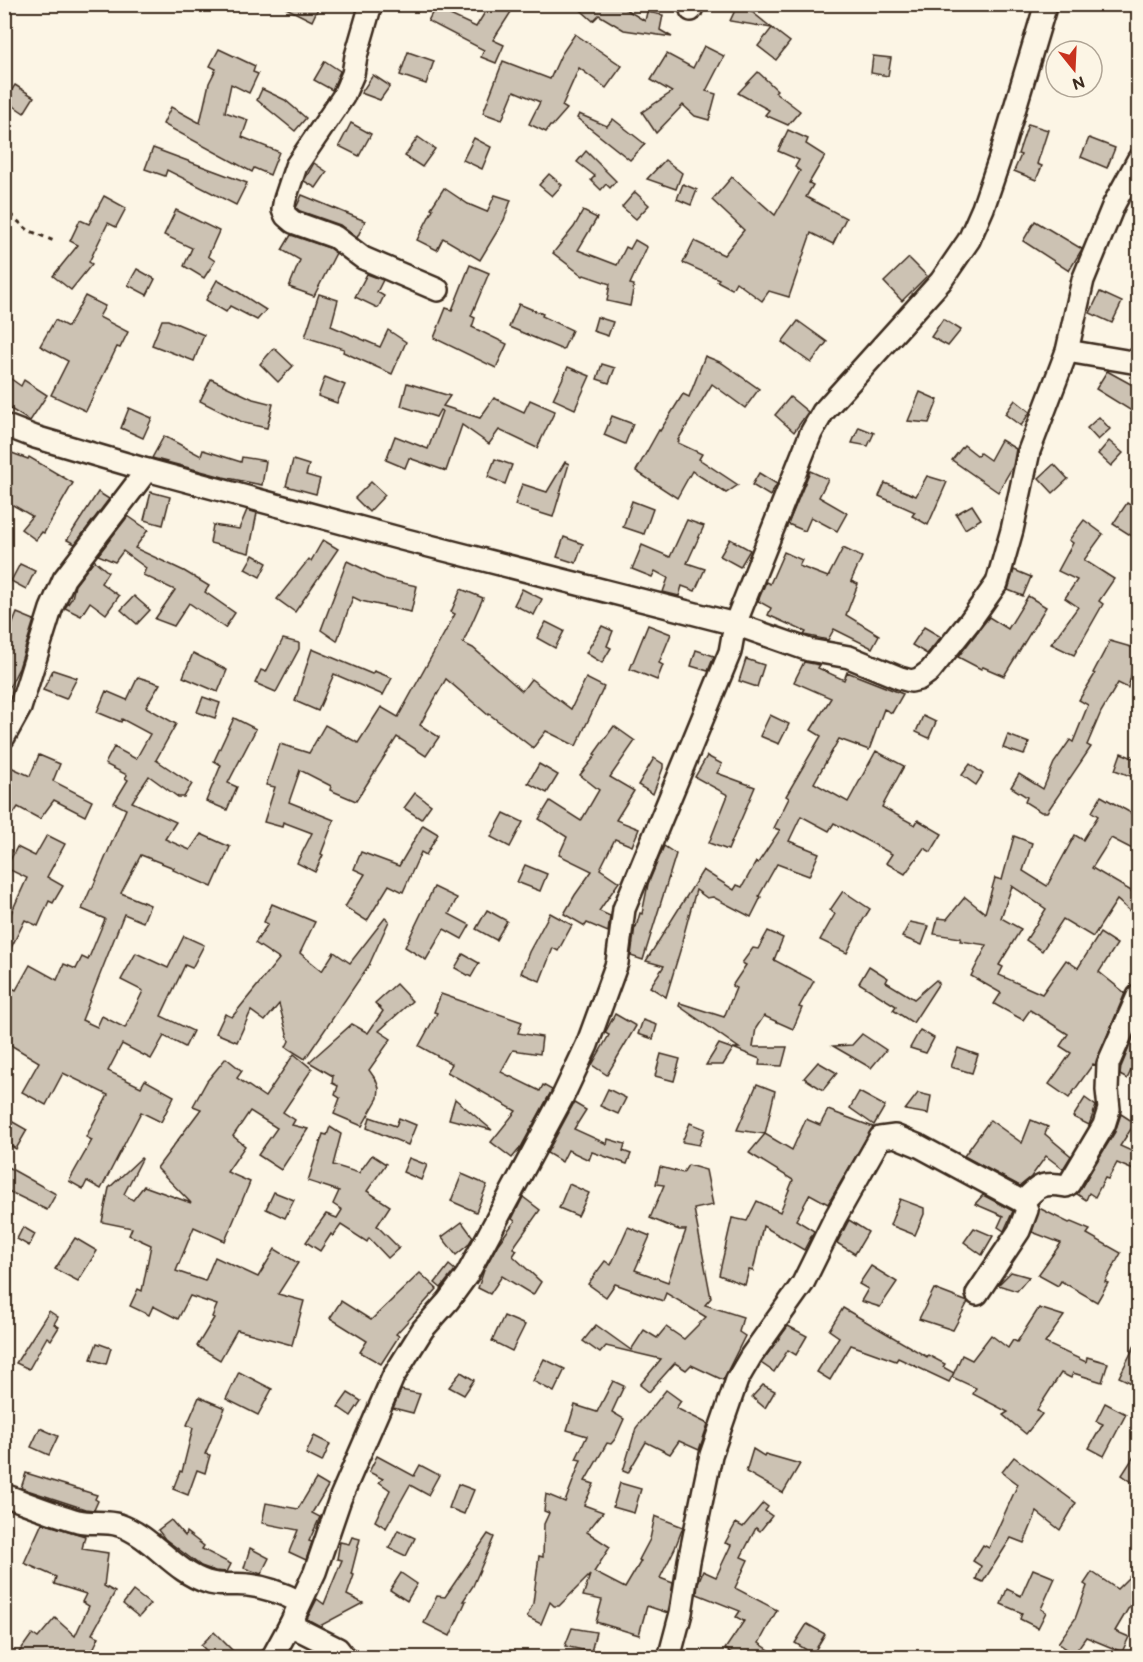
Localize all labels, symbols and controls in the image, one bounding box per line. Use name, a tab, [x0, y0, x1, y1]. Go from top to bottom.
north arrow	[1044, 39, 1104, 99]
text: N	[1070, 71, 1087, 93]

